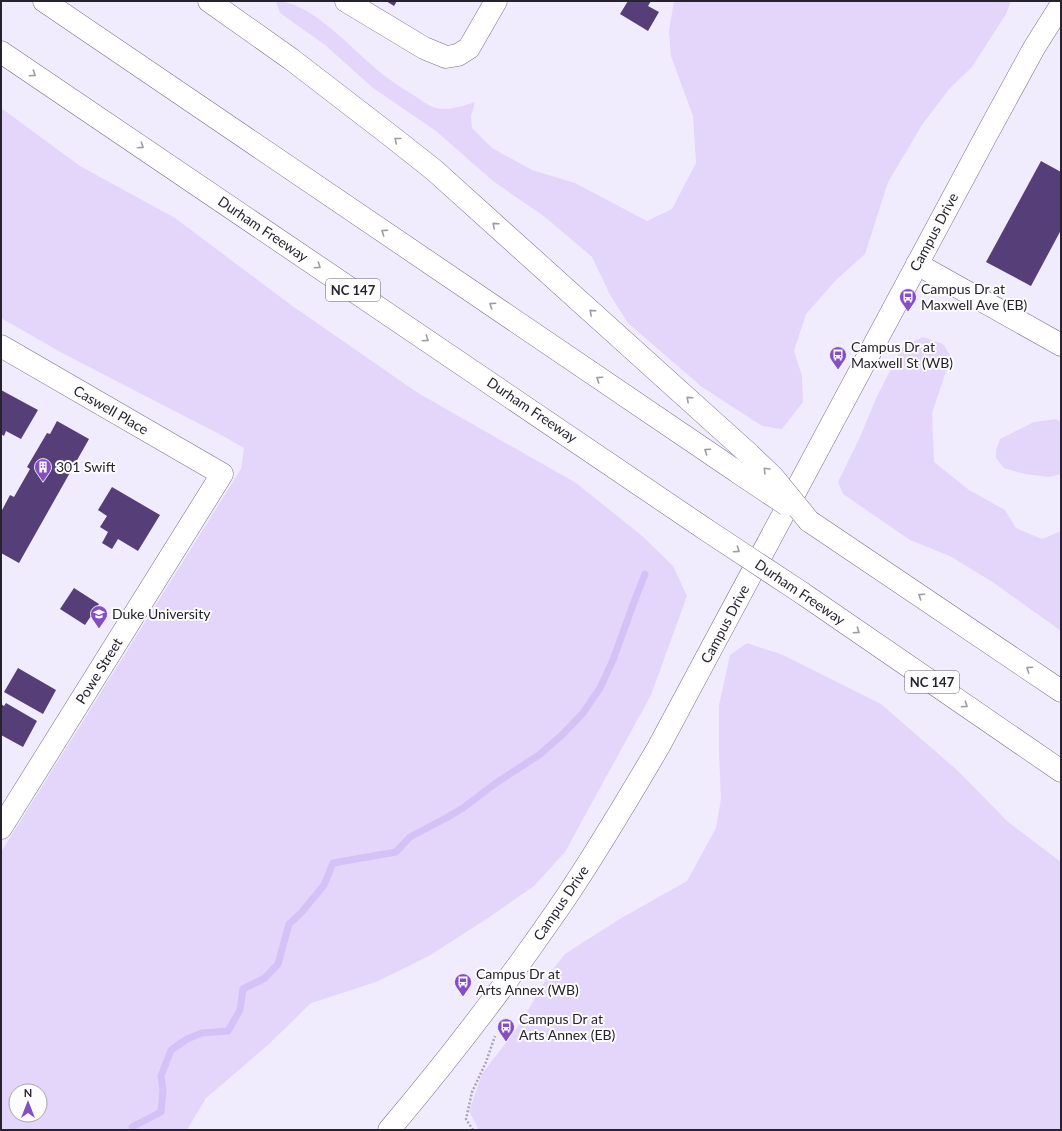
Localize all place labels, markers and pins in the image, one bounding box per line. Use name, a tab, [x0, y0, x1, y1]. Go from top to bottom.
place label: Campus Dr at Maxwell Ave (EB)	[921, 280, 1028, 313]
bus stop icon: Campus Dr at Maxwell Ave (EB)	[898, 287, 918, 312]
place label: Campus Dr at Maxwell St (WB)	[851, 338, 953, 371]
bus stop icon: Campus Dr at Maxwell St (WB)	[828, 345, 848, 370]
building icon: 301 Swift	[33, 457, 53, 482]
place label: 301 Swift	[56, 458, 116, 475]
school or university icon: Duke University	[89, 604, 109, 629]
place label: Duke University	[112, 605, 211, 622]
place label: Campus Dr at Arts Annex (WB)	[476, 965, 579, 998]
bus stop icon: Campus Dr at Arts Annex (WB)	[453, 972, 473, 997]
place label: Campus Dr at Arts Annex (EB)	[519, 1010, 616, 1043]
bus stop icon: Campus Dr at Arts Annex (EB)	[496, 1017, 516, 1042]

